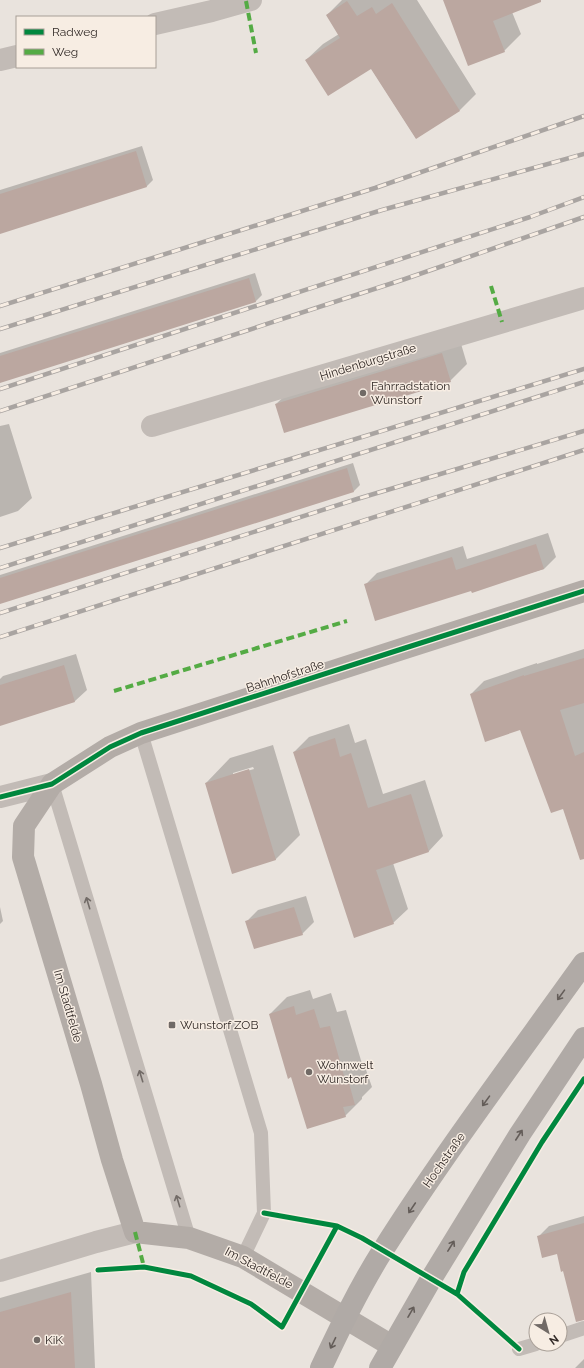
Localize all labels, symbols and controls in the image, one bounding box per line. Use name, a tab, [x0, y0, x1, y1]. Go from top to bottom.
legend	[16, 16, 156, 68]
text: Radweg	[52, 25, 98, 39]
text: Weg	[52, 45, 78, 59]
street label: Hindenburgstraße	[318, 341, 418, 383]
place label: Fahrradstation Wunstorf	[371, 379, 450, 407]
marker: Fahrradstation Wunstorf	[358, 388, 368, 398]
street label: Bahnhofstraße	[244, 657, 326, 695]
one-way arrow	[84, 896, 91, 909]
street label: Im Stadtfelde	[51, 968, 85, 1044]
one-way arrow	[557, 989, 565, 1000]
place label: Wunstorf ZOB	[180, 1018, 258, 1032]
marker: Wunstorf ZOB	[167, 1020, 177, 1030]
place label: Wohnwelt Wunstorf	[317, 1058, 374, 1086]
marker: Wohnwelt Wunstorf	[304, 1067, 314, 1077]
one-way arrow	[137, 1070, 144, 1083]
one-way arrow	[482, 1095, 490, 1106]
one-way arrow	[516, 1129, 524, 1141]
street label: Hochstraße	[420, 1130, 468, 1190]
one-way arrow	[174, 1194, 181, 1207]
one-way arrow	[408, 1202, 416, 1213]
one-way arrow	[448, 1240, 456, 1252]
street label: Im Stadtfelde	[223, 1244, 295, 1292]
one-way arrow	[408, 1306, 416, 1318]
north arrow	[528, 1312, 568, 1352]
text: N	[546, 1332, 561, 1347]
place label: KiK	[45, 1333, 63, 1347]
marker: KiK	[32, 1335, 42, 1345]
one-way arrow	[329, 1336, 336, 1348]

